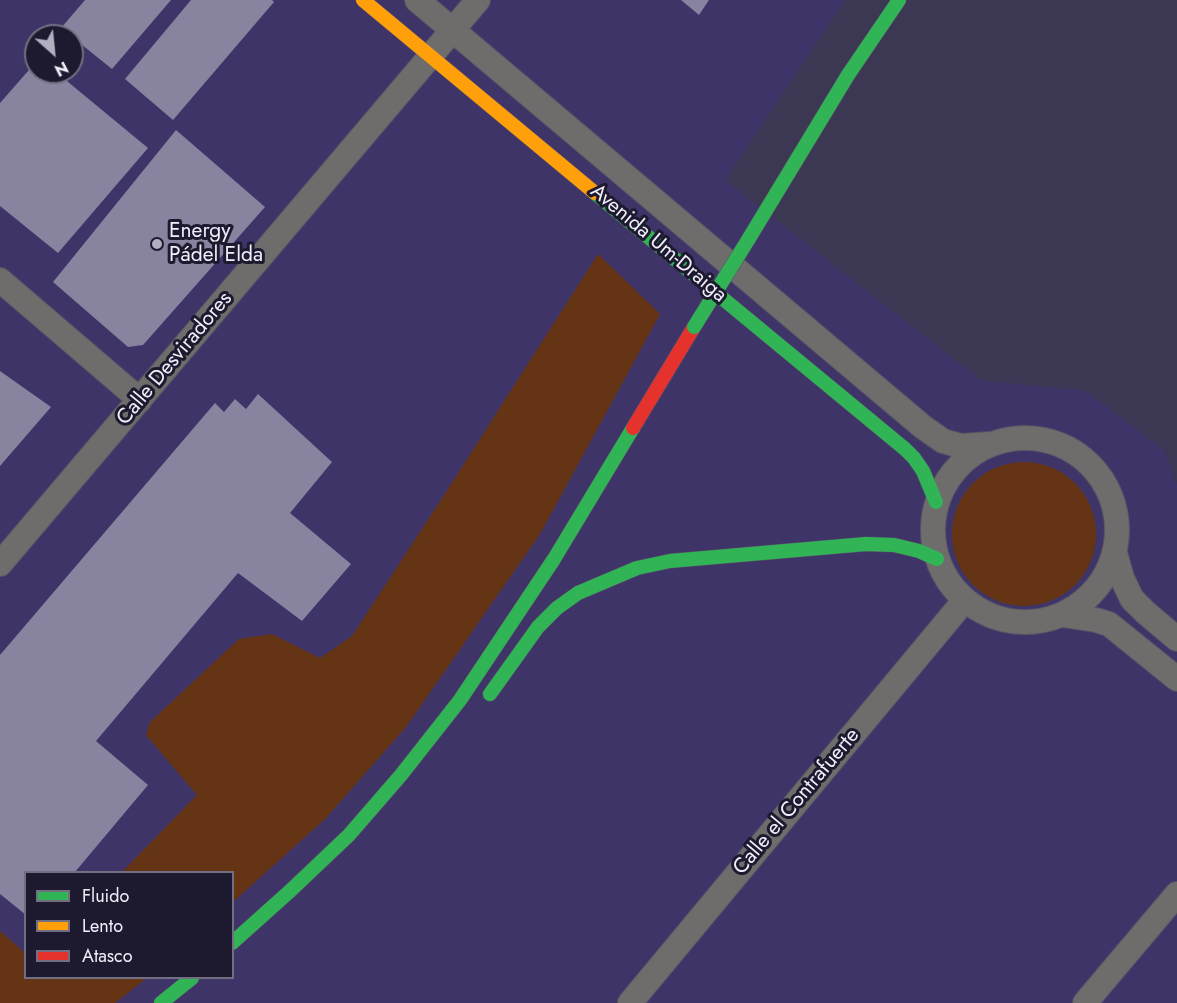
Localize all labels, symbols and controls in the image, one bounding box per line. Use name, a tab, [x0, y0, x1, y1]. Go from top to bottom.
north arrow	[24, 24, 84, 84]
text: N	[51, 56, 72, 82]
street label: Avenida Um-Draiga	[585, 180, 731, 308]
place label: Energy Pádel Elda	[169, 219, 263, 269]
marker: Energy Pádel Elda	[150, 237, 164, 251]
street label: Calle Desviradores	[112, 287, 238, 431]
street label: Calle el Contrafuerte	[728, 724, 866, 880]
legend	[24, 871, 234, 979]
text: Fluido	[82, 883, 129, 909]
text: Lento	[82, 913, 123, 939]
text: Atasco	[82, 943, 133, 969]

